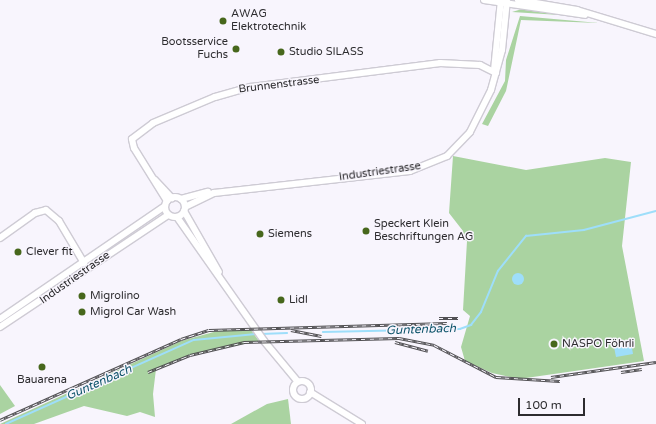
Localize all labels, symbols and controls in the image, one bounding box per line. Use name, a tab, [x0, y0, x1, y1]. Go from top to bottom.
place label: AWAG Elektrotechnik	[231, 8, 306, 34]
marker: AWAG Elektrotechnik	[218, 16, 228, 26]
place label: Bootsservice Fuchs	[161, 36, 228, 62]
marker: Bootsservice Fuchs	[231, 44, 241, 54]
place label: Studio SILASS	[289, 45, 363, 59]
marker: Studio SILASS	[276, 47, 286, 57]
street label: Brunnenstrasse	[238, 73, 320, 97]
street label: Industriestrasse	[338, 160, 422, 184]
place label: Speckert Klein Beschriftungen AG	[374, 218, 473, 244]
marker: Speckert Klein Beschriftungen AG	[361, 226, 371, 236]
place label: Siemens	[268, 227, 312, 241]
marker: Siemens	[255, 229, 265, 239]
place label: Clever fit	[26, 245, 73, 259]
marker: Clever fit	[13, 247, 23, 257]
street label: Industriestrasse	[37, 249, 113, 307]
place label: Migrolino	[90, 289, 140, 303]
marker: Migrolino	[77, 291, 87, 301]
place label: Lidl	[289, 293, 308, 307]
marker: Lidl	[276, 295, 286, 305]
place label: Migrol Car Wash	[90, 305, 176, 319]
marker: Migrol Car Wash	[77, 307, 87, 317]
water label: Guntenbach	[386, 322, 456, 338]
place label: NASPO Föhrli	[562, 337, 634, 351]
marker: NASPO Föhrli	[549, 339, 559, 349]
marker: Bauarena	[37, 362, 47, 372]
water label: Guntenbach	[64, 362, 134, 404]
place label: Bauarena	[17, 373, 67, 387]
scale bar	[520, 390, 587, 416]
text: 100 m	[525, 398, 562, 412]

